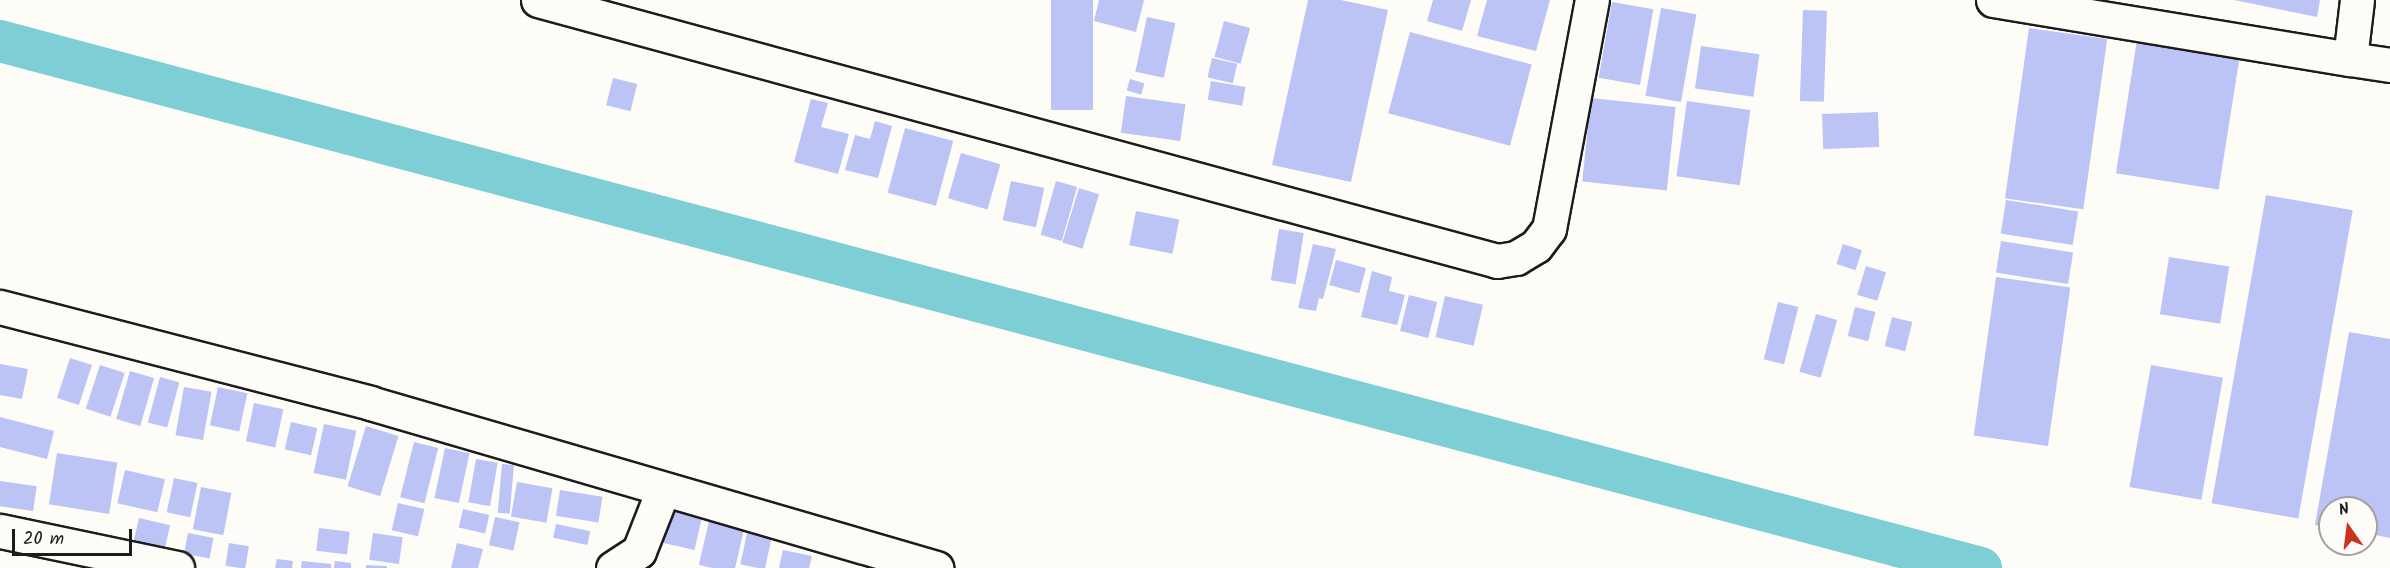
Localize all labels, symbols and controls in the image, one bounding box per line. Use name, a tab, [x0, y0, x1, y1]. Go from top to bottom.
north arrow	[2318, 496, 2378, 556]
text: N	[2336, 497, 2352, 523]
scale bar	[15, 517, 135, 555]
text: 20 m	[23, 525, 64, 554]

